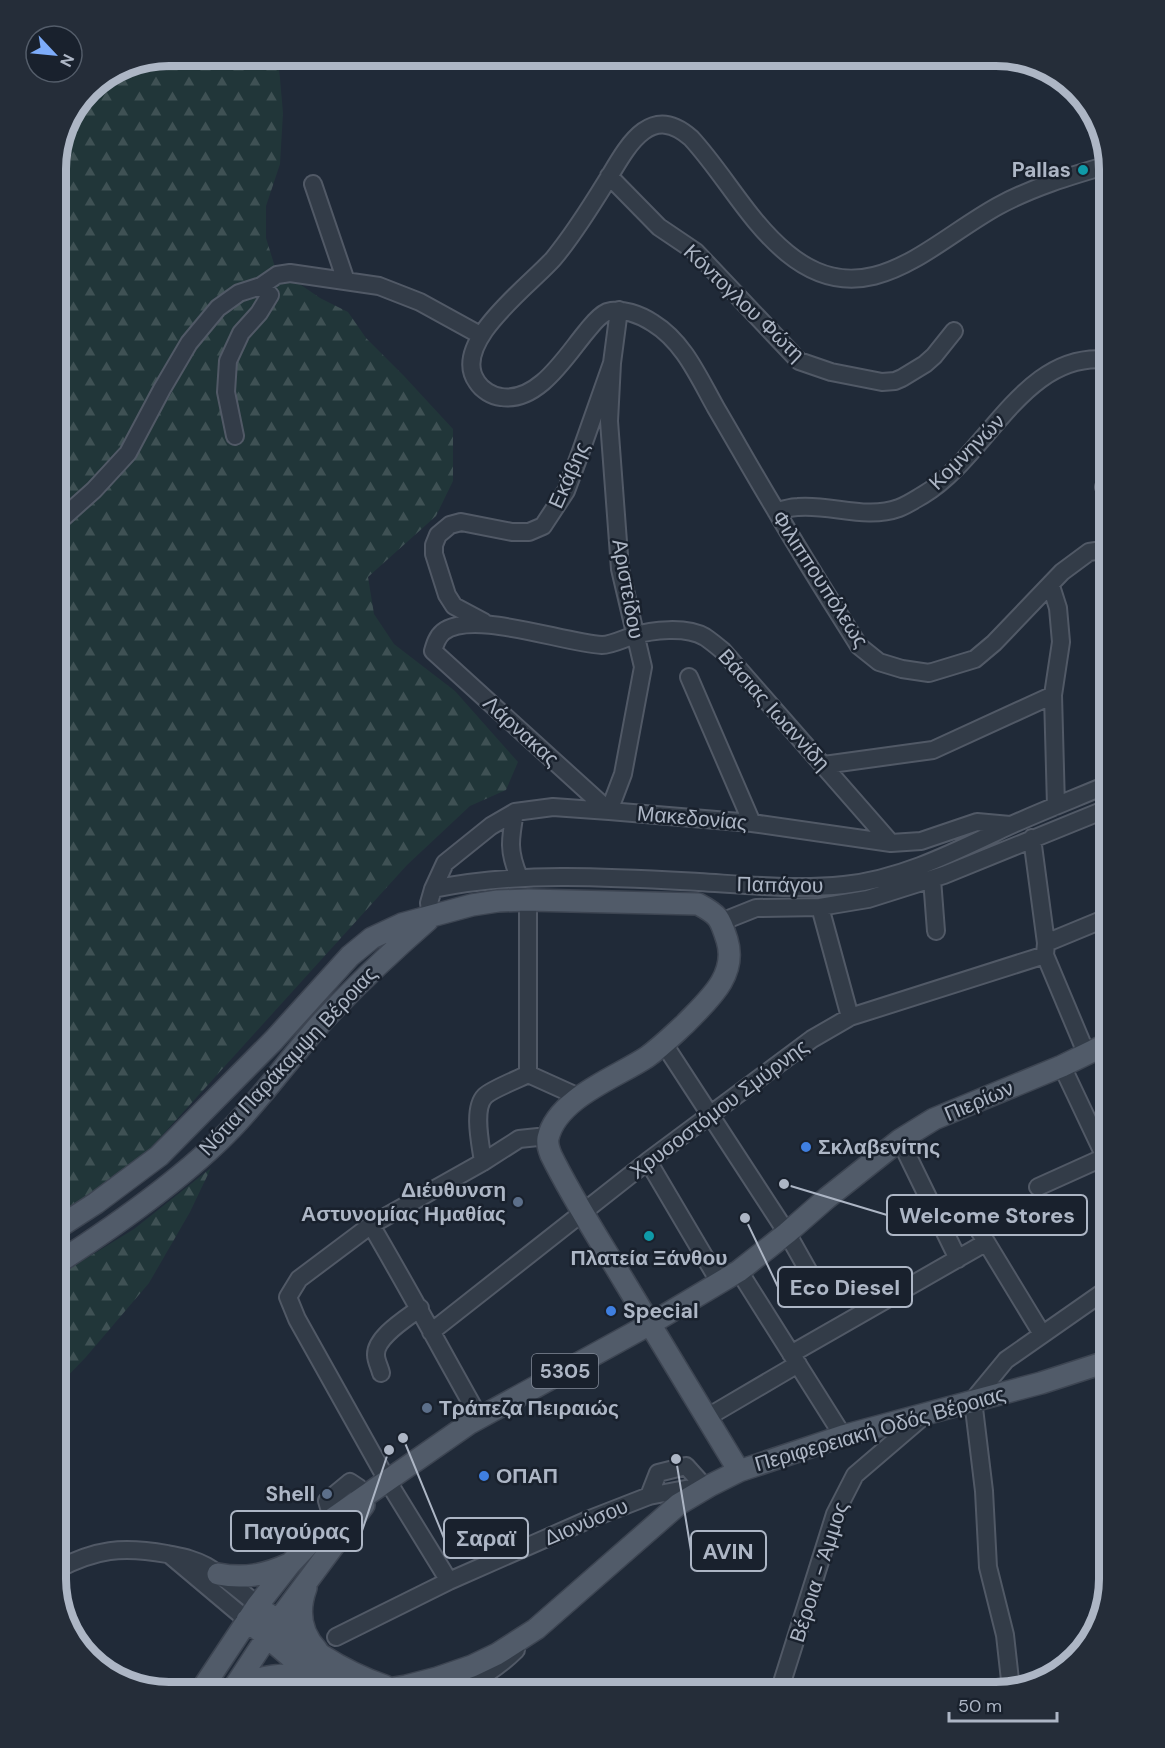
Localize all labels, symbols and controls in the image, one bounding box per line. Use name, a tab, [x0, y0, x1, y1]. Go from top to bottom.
north arrow	[24, 24, 84, 84]
text: N	[55, 51, 79, 70]
place label: Pallas	[1012, 156, 1071, 184]
marker: Pallas	[1076, 163, 1090, 177]
street label: Κόντογλου Φώτη	[677, 238, 811, 368]
street label: Κομνηνών	[923, 408, 1011, 496]
street label: Εκάβης	[542, 437, 596, 513]
street label: Φιλιππουπόλεως	[765, 505, 875, 653]
street label: Αριστείδου	[605, 537, 651, 641]
street label: Βάσιας Ιωαννίδη	[712, 643, 836, 777]
street label: Λάρνακας	[477, 689, 565, 773]
street label: Μακεδονίας	[636, 799, 748, 837]
street label: Παπάγου	[736, 870, 824, 900]
street label: Νότια Παράκαμψη Βέροιας	[193, 960, 383, 1162]
street label: Χρυσοστόμου Σμύρνης	[624, 1033, 814, 1185]
street label: Πιερίων	[940, 1074, 1018, 1128]
place label: Σκλαβενίτης	[818, 1133, 940, 1161]
marker: Σκλαβενίτης	[799, 1140, 813, 1154]
place label: Διέυθυνση Αστυνομίας Ημαθίας	[301, 1176, 506, 1228]
marker: Διέυθυνση Αστυνομίας Ημαθίας	[511, 1195, 525, 1209]
callout: Welcome Stores	[887, 1195, 1087, 1235]
text: Welcome Stores	[899, 1201, 1075, 1230]
marker: Πλατεία Ξάνθου	[642, 1229, 656, 1243]
place label: Πλατεία Ξάνθου	[570, 1244, 728, 1272]
callout: Eco Diesel	[778, 1267, 912, 1307]
text: Eco Diesel	[790, 1273, 900, 1302]
place label: Special	[623, 1297, 699, 1325]
marker: Special	[604, 1304, 618, 1318]
road number: 5305	[532, 1354, 598, 1388]
street label: Περιφερειακή Οδός Βέροιας	[751, 1380, 1009, 1478]
place label: Τράπεζα Πειραιώς	[439, 1394, 619, 1422]
marker: Τράπεζα Πειραιώς	[420, 1401, 434, 1415]
place label: ΟΠΑΠ	[496, 1462, 558, 1490]
marker: ΟΠΑΠ	[477, 1469, 491, 1483]
place label: Shell	[265, 1480, 315, 1508]
marker: Shell	[320, 1487, 334, 1501]
street label: Διονύσου	[540, 1492, 632, 1552]
street label: Βέροια - Άμμος	[783, 1498, 855, 1646]
callout: Παγούρας	[231, 1511, 362, 1551]
text: Παγούρας	[244, 1517, 350, 1546]
callout: Σαραϊ	[444, 1518, 528, 1558]
text: Σαραϊ	[456, 1524, 517, 1553]
callout: AVIN	[691, 1531, 766, 1571]
text: AVIN	[702, 1537, 754, 1566]
scale bar	[949, 1685, 1057, 1723]
text: 50 m	[958, 1694, 1002, 1718]

